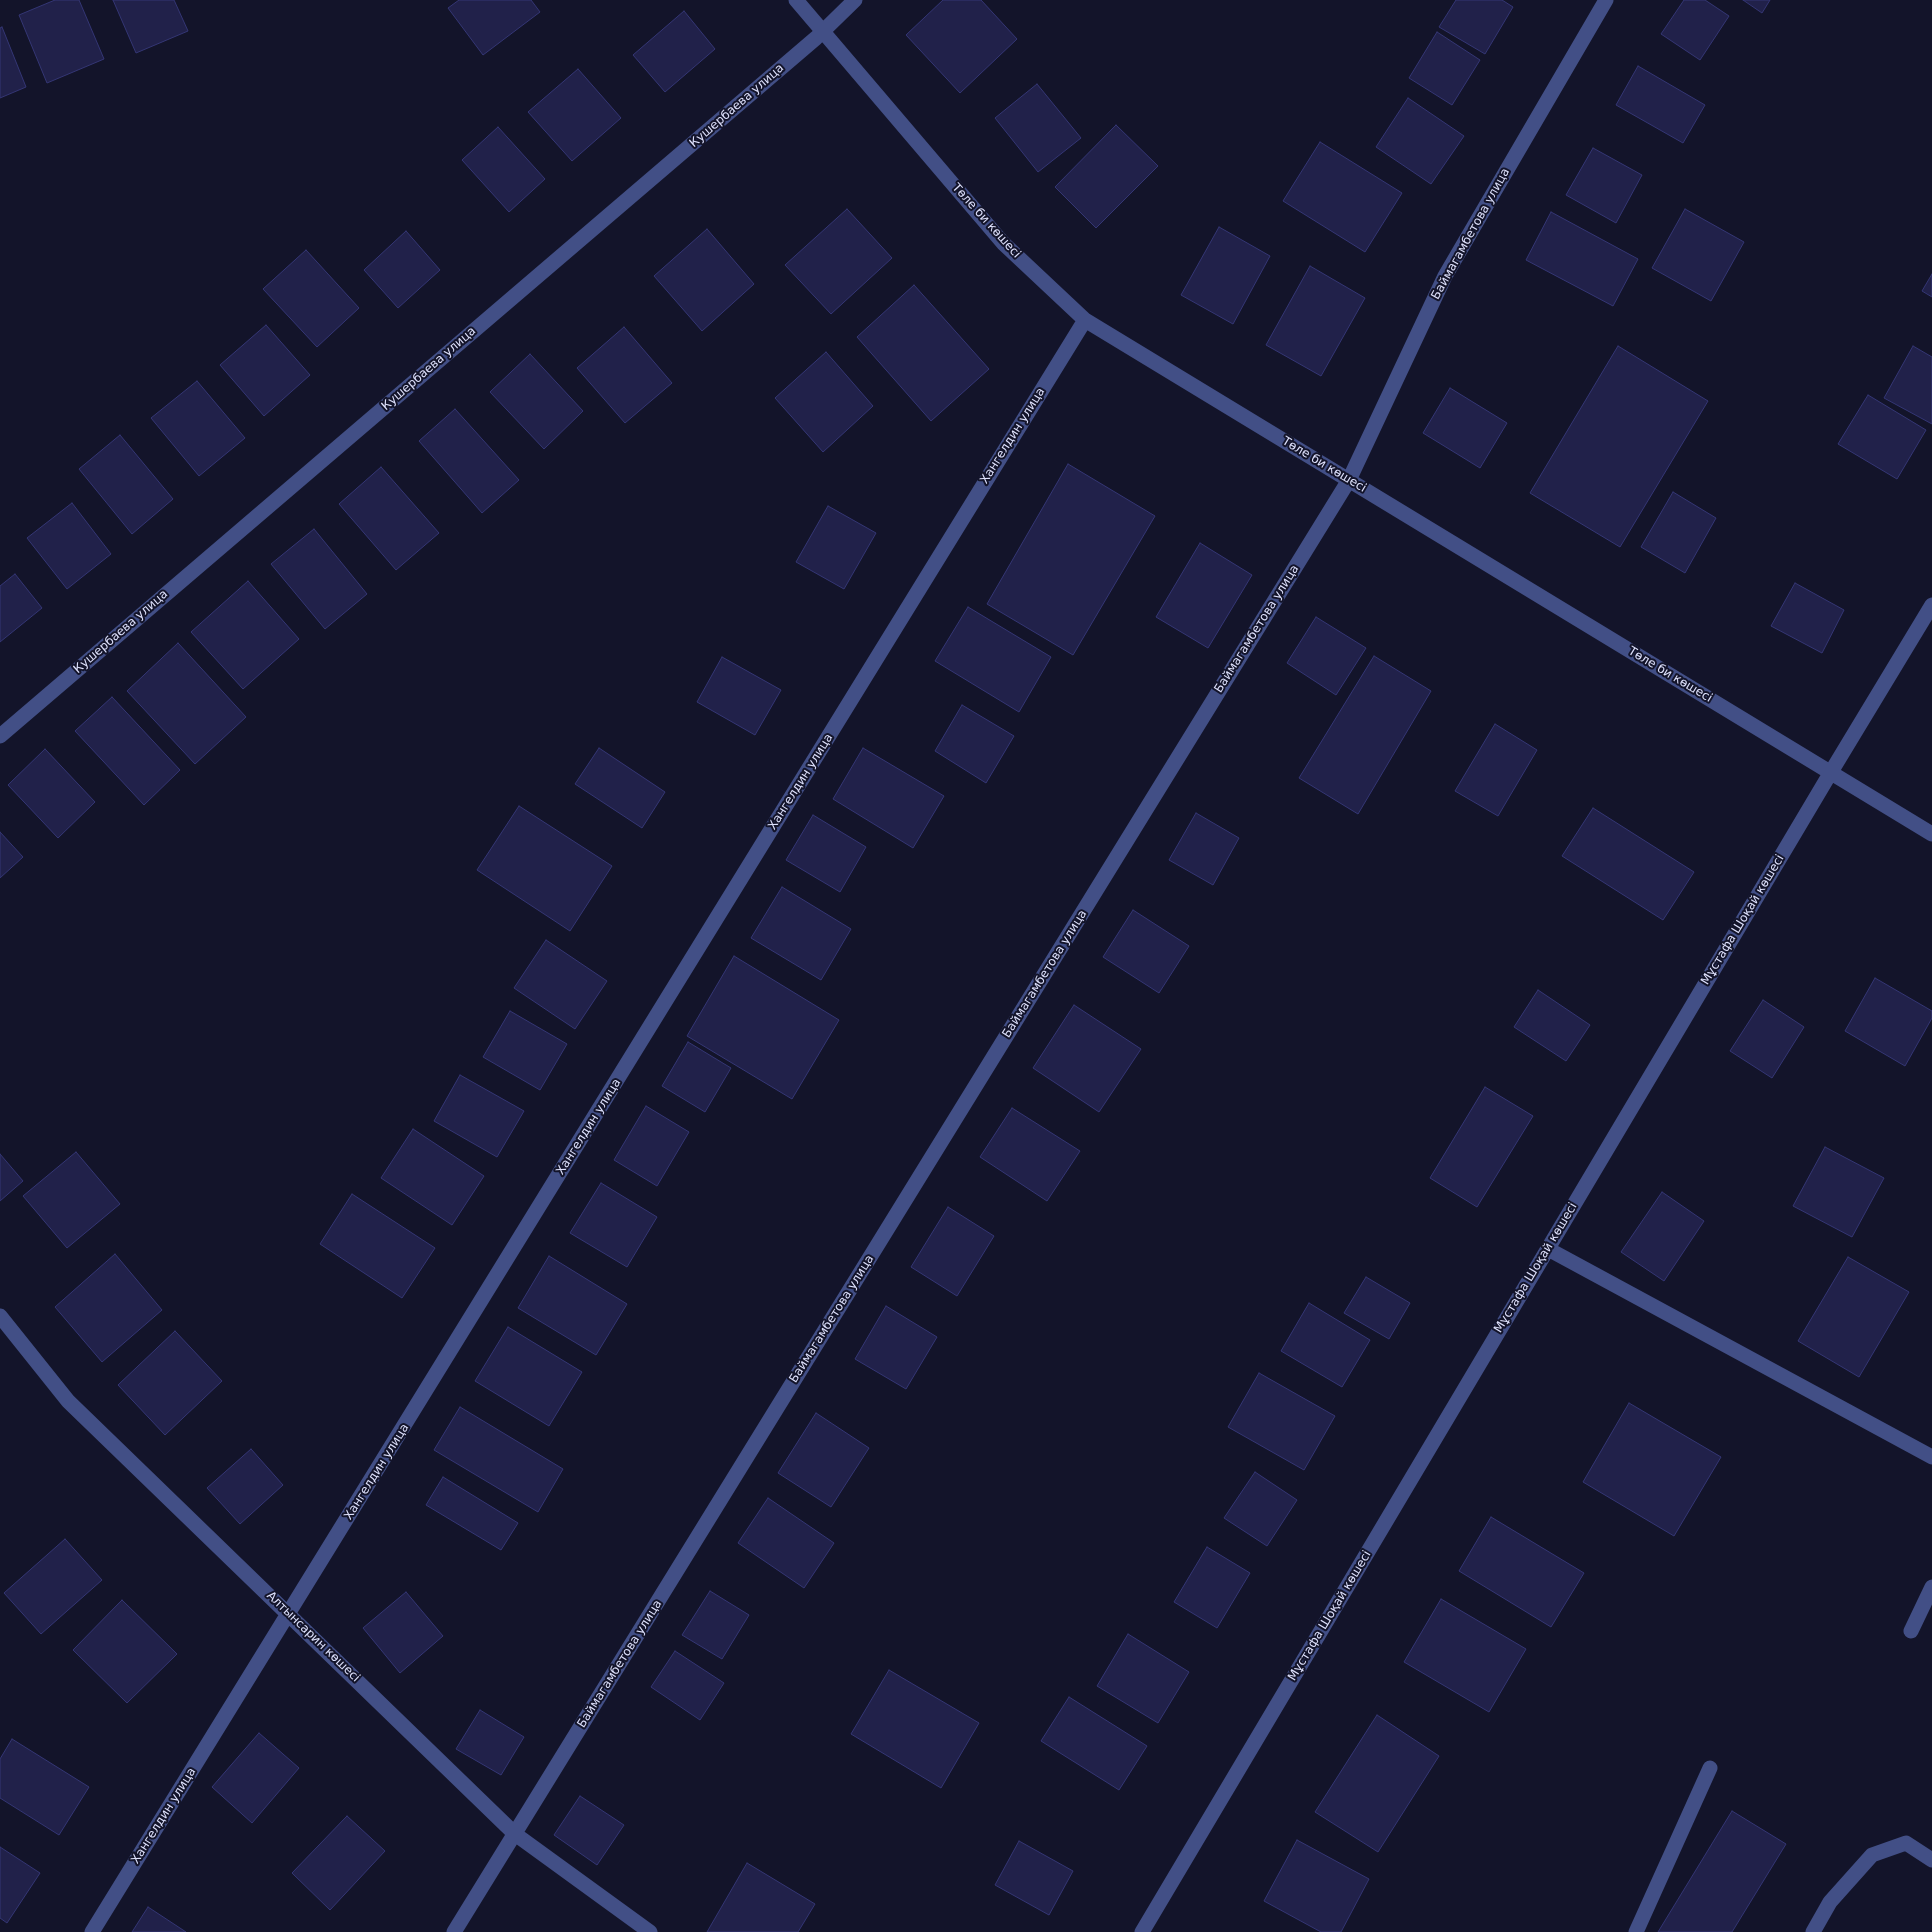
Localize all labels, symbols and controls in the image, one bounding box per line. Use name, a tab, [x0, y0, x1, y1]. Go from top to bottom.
street label: Кушербаева улица	[687, 61, 787, 151]
street label: Баймагамбетова улица	[1429, 166, 1513, 302]
street label: Төле би көшесі	[949, 181, 1023, 261]
street label: Кушербаева улица	[379, 324, 479, 414]
street label: Хангелдин улица	[978, 385, 1048, 487]
street label: Төле би көшесі	[1279, 434, 1369, 496]
street label: Баймагамбетова улица	[1212, 562, 1302, 696]
street label: Кушербаева улица	[71, 587, 171, 677]
street label: Төле би көшесі	[1625, 644, 1715, 706]
street label: Хангелдин улица	[766, 731, 836, 833]
street label: Мұстафа Шоқай көшесі	[1698, 852, 1788, 988]
street label: Баймагамбетова улица	[1000, 907, 1090, 1041]
street label: Хангелдин улица	[554, 1076, 624, 1178]
street label: Мұстафа Шоқай көшесі	[1491, 1200, 1581, 1336]
street label: Баймагамбетова улица	[787, 1252, 877, 1386]
street label: Хангелдин улица	[342, 1421, 412, 1523]
street label: Мұстафа Шоқай көшесі	[1285, 1548, 1375, 1684]
street label: Алтынсарин көшесі	[263, 1589, 363, 1685]
street label: Баймагамбетова улица	[575, 1597, 665, 1731]
street label: Хангелдин улица	[129, 1765, 199, 1867]

